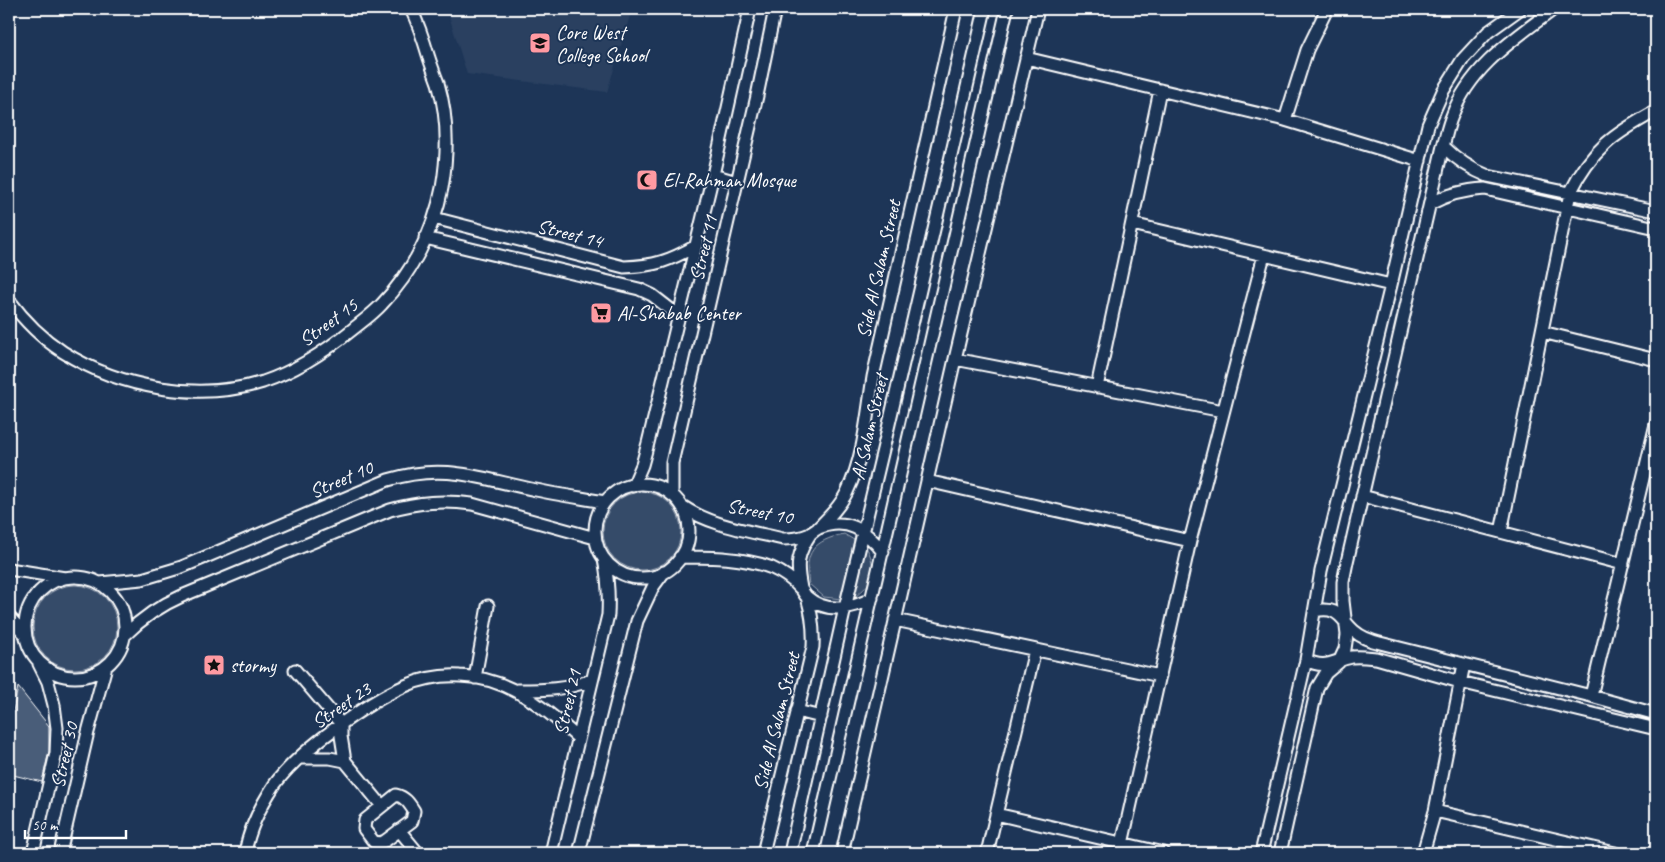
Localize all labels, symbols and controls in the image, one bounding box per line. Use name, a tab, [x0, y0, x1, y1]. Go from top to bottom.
place label: Core West College School	[556, 20, 651, 68]
school or university icon: Core West College School	[528, 31, 552, 55]
mosque icon: El-Rahman Mosque	[635, 168, 659, 192]
place label: El-Rahman Mosque	[663, 168, 797, 193]
street label: Side Al Salam Street	[850, 196, 907, 340]
street label: Street 11	[684, 212, 723, 283]
street label: Street 14	[535, 213, 607, 254]
street label: Street 15	[294, 292, 363, 352]
supermarket icon: Al-Shabab Center	[589, 301, 613, 325]
place label: Al-Shabab Center	[617, 301, 742, 326]
street label: Al Salam Street	[845, 369, 894, 482]
street label: Street 10	[306, 454, 378, 504]
street label: Street 10	[725, 493, 797, 530]
street label: Side Al Salam Street	[747, 648, 806, 792]
place icon: stormy	[202, 653, 226, 677]
place label: stormy	[230, 653, 277, 678]
street label: Street 21	[548, 666, 587, 737]
street label: Street 23	[307, 675, 377, 734]
street label: Street 30	[45, 718, 85, 790]
scale bar	[25, 807, 126, 839]
text: 50 m	[32, 816, 59, 835]

